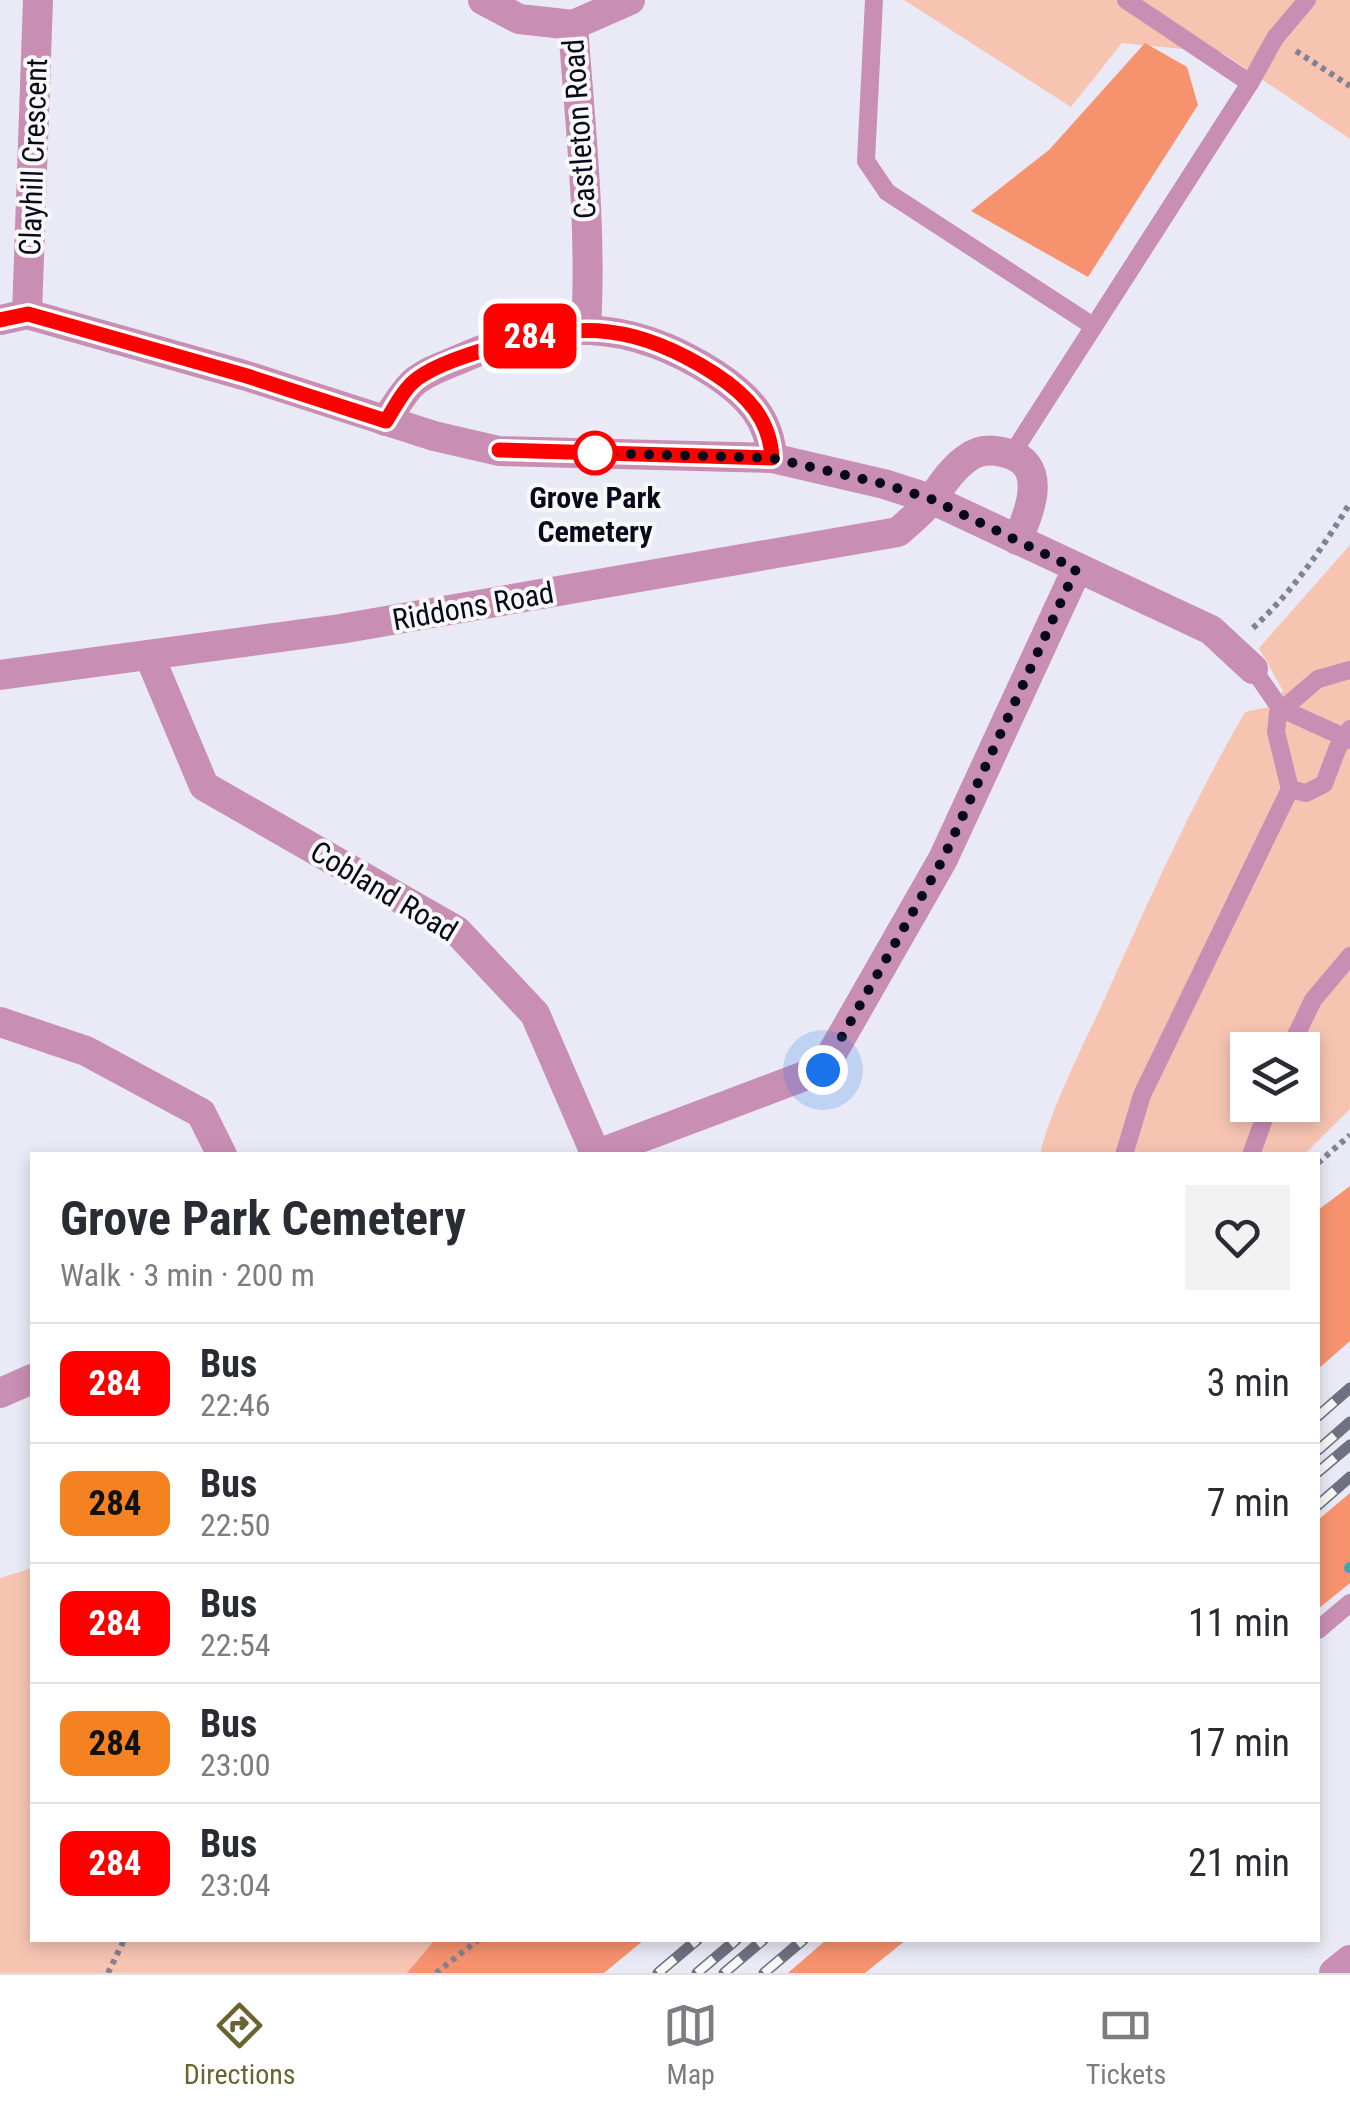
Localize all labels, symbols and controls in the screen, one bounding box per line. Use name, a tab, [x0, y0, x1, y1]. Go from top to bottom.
street label: Castleton Road	[555, 38, 603, 220]
street label: Clayhill Crescent	[12, 58, 54, 256]
line badge: 284	[472, 304, 588, 368]
text: 284	[503, 316, 557, 357]
marker: Grove Park Cemetery	[574, 432, 616, 474]
place label: Grove Park Cemetery	[529, 480, 661, 549]
street label: Riddons Road	[390, 575, 556, 637]
street label: Cobland Road	[304, 834, 464, 948]
map controls	[1230, 1032, 1320, 1122]
button: layers	[1230, 1032, 1320, 1122]
your location	[798, 1045, 848, 1095]
button: heart	[1185, 1185, 1290, 1290]
text: Grove Park Cemetery	[60, 1190, 466, 1247]
text: Walk · 3 min · 200 m	[60, 1256, 315, 1294]
text: Bus	[200, 1342, 257, 1386]
text: 3 min	[1207, 1361, 1290, 1405]
text: 284	[88, 1363, 142, 1404]
text: 22:46	[200, 1386, 271, 1424]
text: Bus	[200, 1462, 257, 1506]
text: 7 min	[1207, 1481, 1290, 1525]
text: 284	[88, 1483, 142, 1524]
text: 22:50	[200, 1506, 271, 1544]
text: Bus	[200, 1582, 257, 1626]
text: 11 min	[1188, 1601, 1290, 1645]
text: 284	[88, 1603, 142, 1644]
text: 22:54	[200, 1626, 271, 1664]
text: Bus	[200, 1702, 257, 1746]
text: 17 min	[1188, 1721, 1290, 1765]
text: 284	[88, 1723, 142, 1764]
text: 23:00	[200, 1746, 271, 1784]
text: Bus	[200, 1822, 257, 1866]
text: 21 min	[1188, 1841, 1290, 1885]
text: 284	[88, 1843, 142, 1884]
text: 23:04	[200, 1866, 271, 1904]
tab: Directions	[184, 1998, 296, 2091]
tab: Map	[663, 1998, 718, 2091]
tab: Tickets	[1086, 1998, 1166, 2091]

